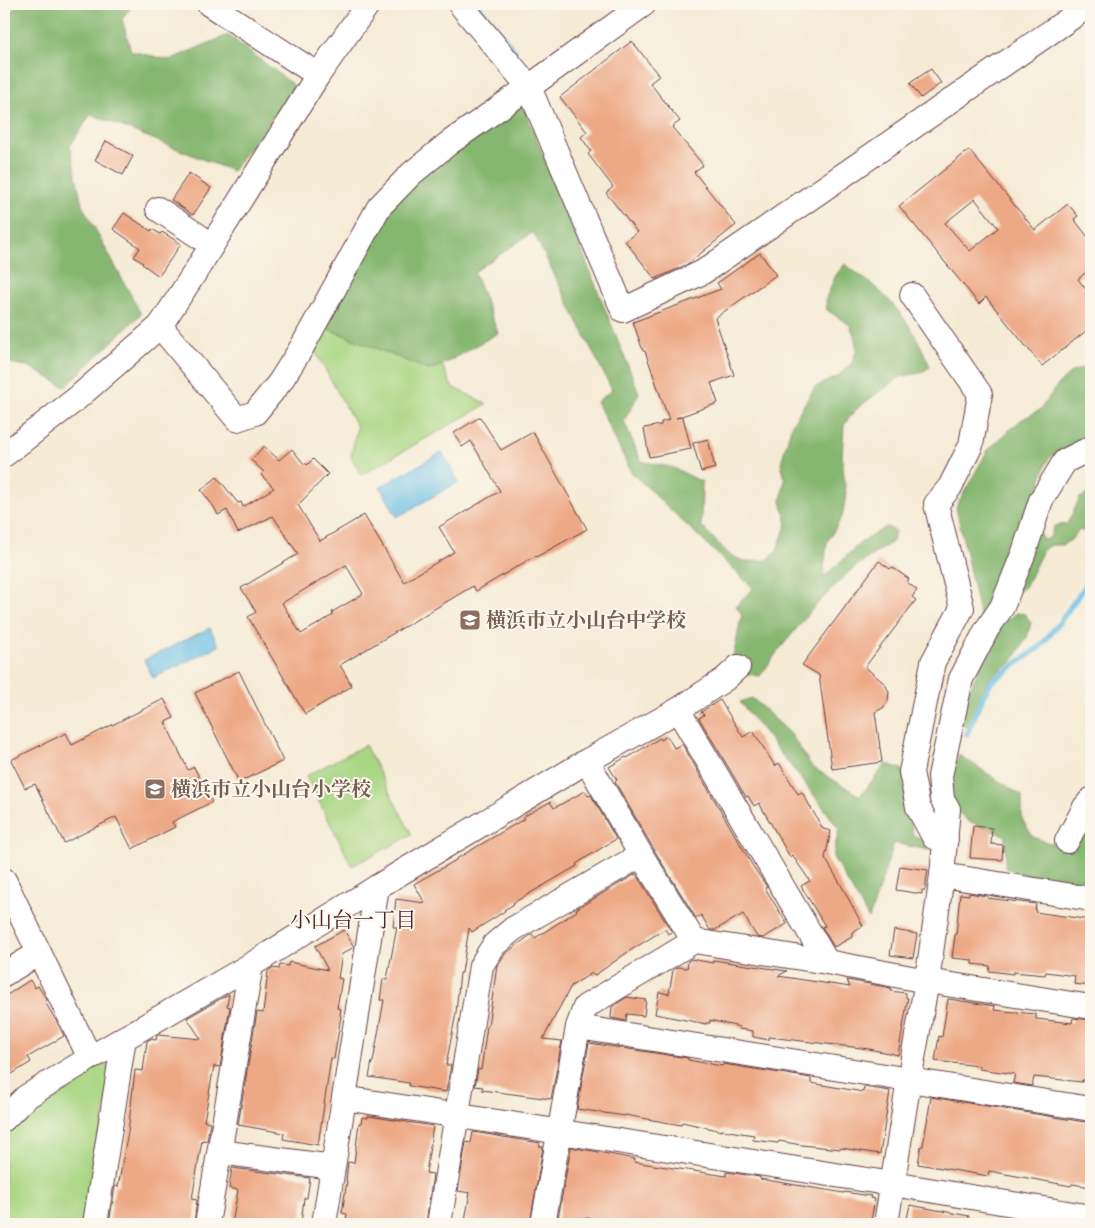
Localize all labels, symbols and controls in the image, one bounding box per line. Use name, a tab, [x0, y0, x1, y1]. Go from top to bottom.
place label: 横浜市立小山台中学校	[486, 607, 686, 633]
school or university icon: 横浜市立小山台中学校	[458, 608, 482, 632]
place label: 横浜市立小山台小学校	[171, 776, 371, 802]
school or university icon: 横浜市立小山台小学校	[143, 777, 167, 801]
district label: 小山台一丁目	[290, 906, 416, 933]

